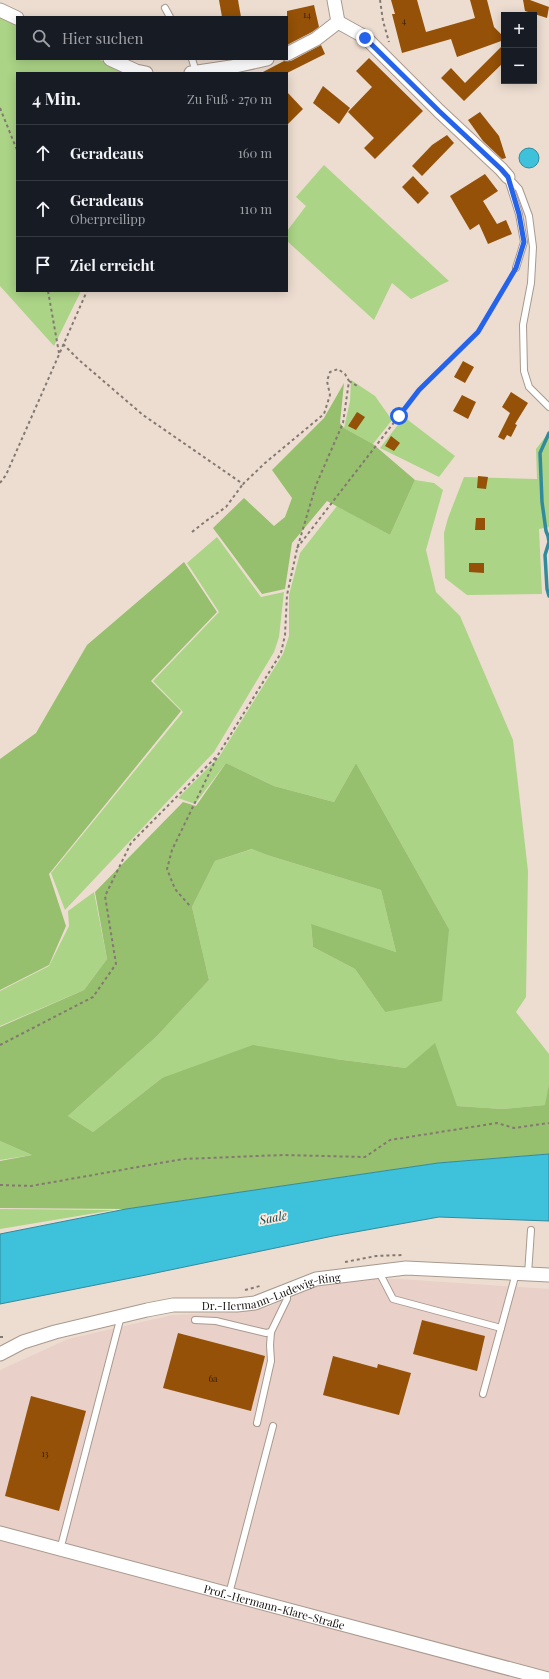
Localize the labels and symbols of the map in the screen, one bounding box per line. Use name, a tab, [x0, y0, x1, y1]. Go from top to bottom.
house number: 14	[303, 8, 311, 20]
house number: 4	[402, 14, 407, 26]
route end	[356, 29, 374, 47]
route start	[390, 407, 408, 425]
water label: Saale	[257, 1207, 288, 1228]
street label: Dr.-Hermann-Ludewig-Ring	[202, 1269, 341, 1313]
house number: 6a	[208, 1372, 218, 1384]
house number: 13	[41, 1447, 49, 1459]
street label: Prof.-Hermann-Klare-Straße	[202, 1580, 347, 1632]

